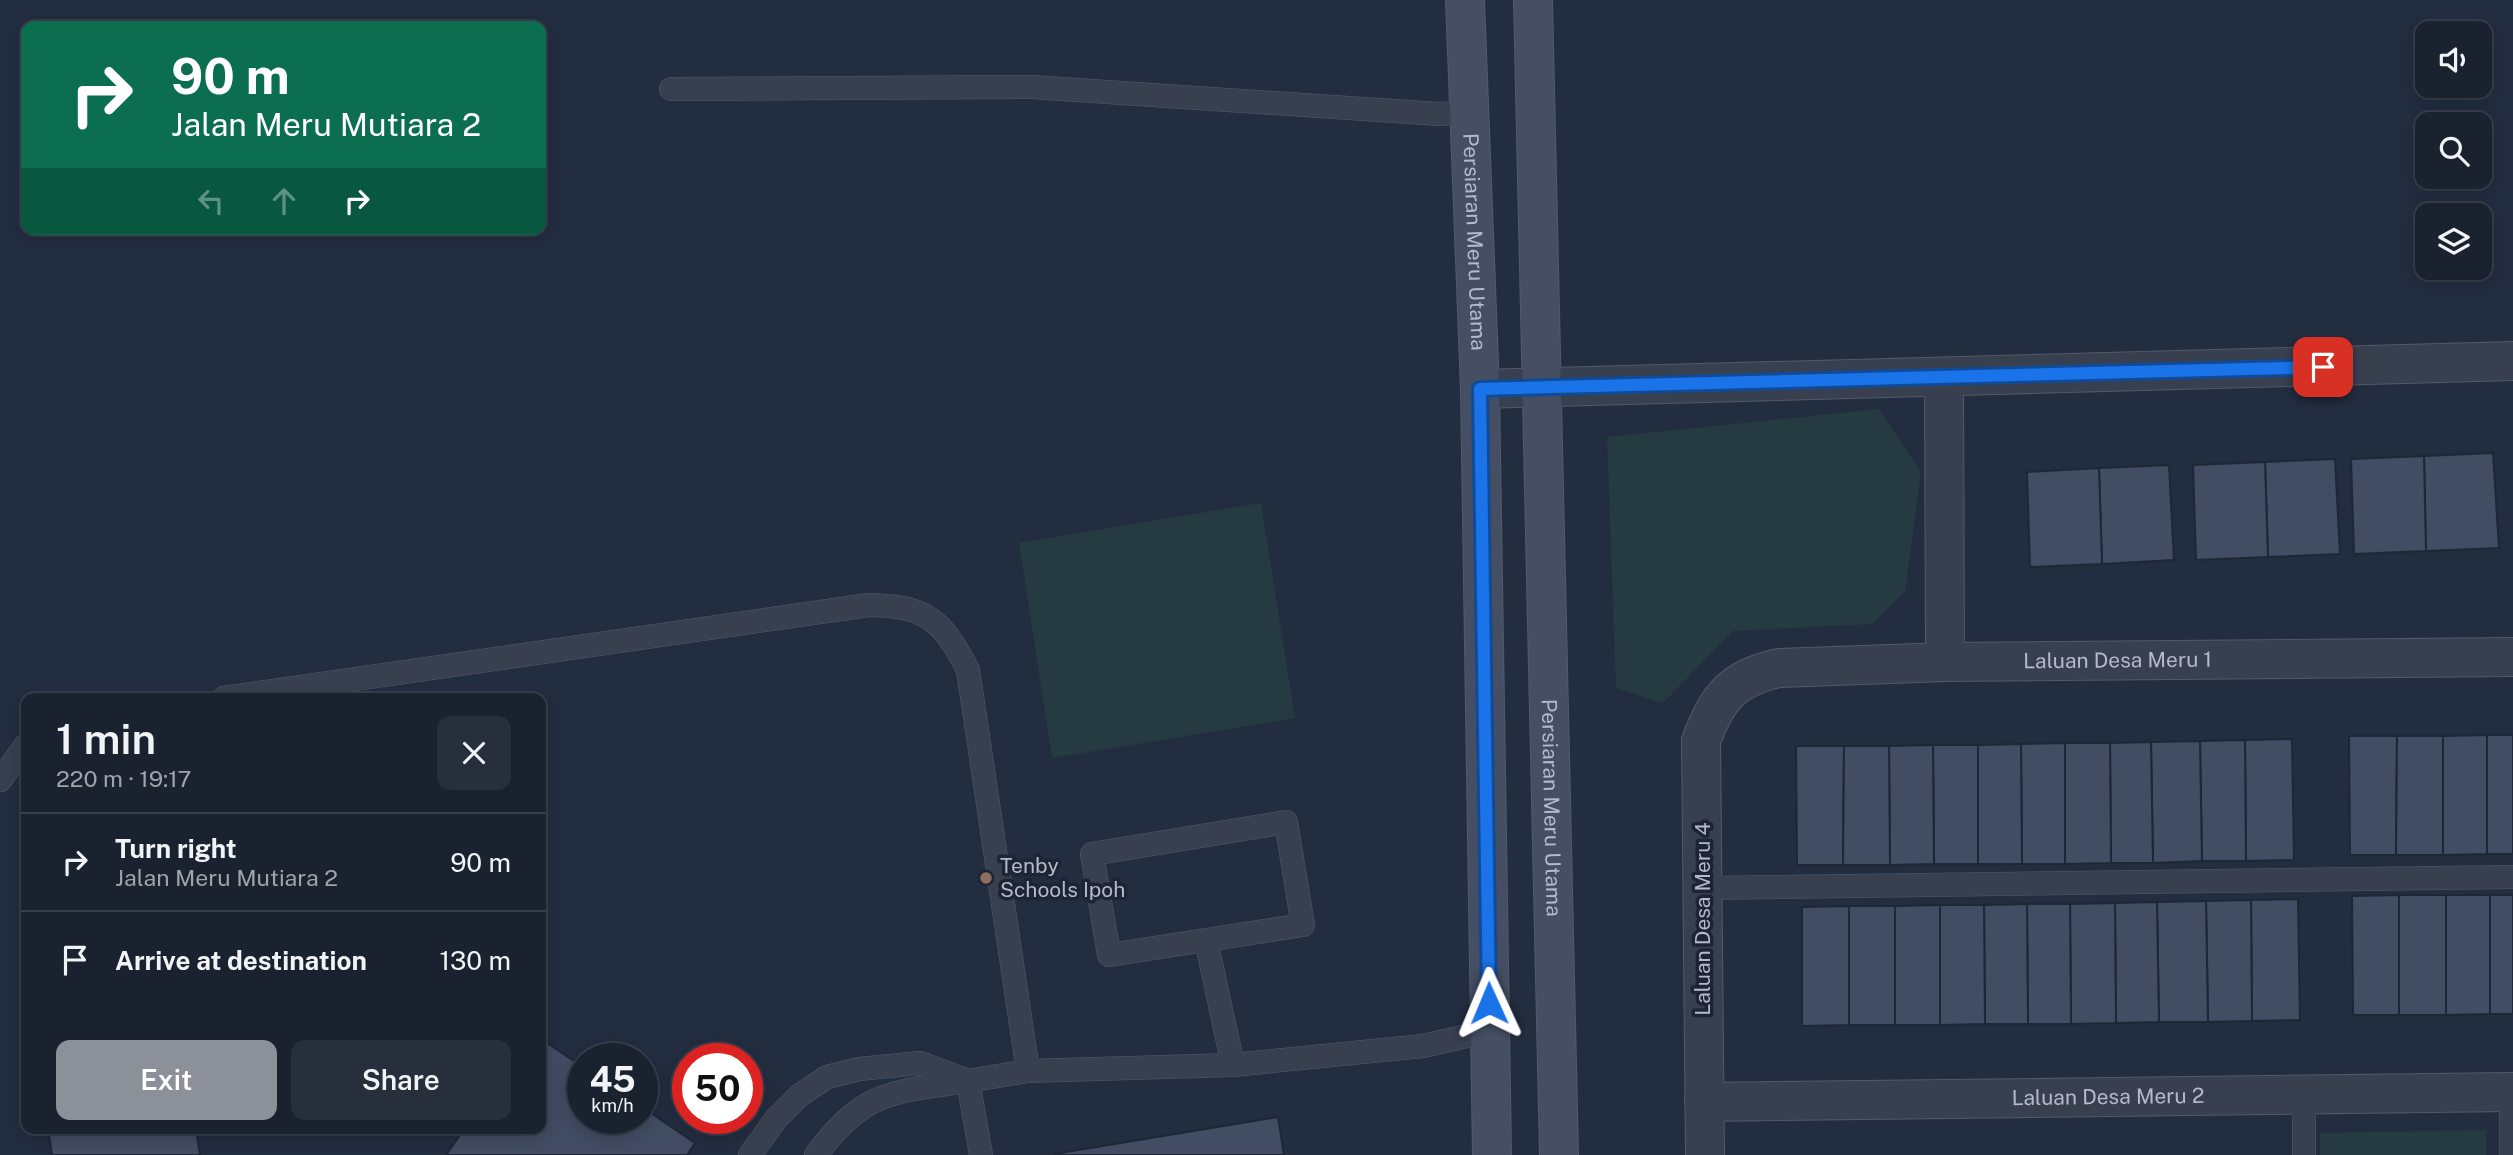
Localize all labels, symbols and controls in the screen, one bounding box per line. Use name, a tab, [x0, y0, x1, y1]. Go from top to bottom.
map controls	[2415, 21, 2492, 280]
button: sound	[2415, 21, 2492, 98]
text: 90 m	[171, 47, 290, 105]
icon: right	[56, 49, 147, 140]
text: Jalan Meru Mutiara 2	[171, 106, 481, 143]
button: search	[2415, 112, 2492, 189]
street label: Persiaran Meru Utama	[1458, 132, 1492, 351]
icon: left	[192, 182, 230, 220]
icon: ahead	[265, 182, 303, 220]
icon: right	[338, 182, 376, 220]
button: layers	[2415, 203, 2492, 280]
pin	[2293, 337, 2353, 397]
icon: arrive	[2304, 348, 2342, 386]
street label: Laluan Desa Meru 1	[2023, 647, 2212, 673]
street label: Persiaran Meru Utama	[1537, 699, 1567, 917]
text: 1 min	[56, 714, 156, 763]
button: close	[437, 716, 511, 790]
text: 220 m · 19:17	[56, 765, 191, 792]
street label: Laluan Desa Meru 4	[1690, 822, 1715, 1016]
text: Turn right	[115, 833, 237, 864]
icon: right	[56, 843, 94, 881]
text: 90 m	[450, 847, 511, 878]
place label: Tenby Schools Ipoh	[1000, 853, 1125, 902]
text: Jalan Meru Mutiara 2	[115, 864, 338, 891]
marker: Tenby Schools Ipoh	[978, 870, 994, 886]
icon: arrive	[56, 941, 94, 979]
text: Arrive at destination	[115, 945, 367, 976]
text: 130 m	[439, 945, 511, 976]
position arrow	[1452, 966, 1526, 1040]
button: Exit	[56, 1040, 277, 1120]
button: Share	[291, 1040, 511, 1120]
speed limit sign: 50	[672, 1043, 763, 1134]
text: 45	[589, 1059, 636, 1100]
street label: Laluan Desa Meru 2	[2011, 1083, 2204, 1110]
text: km/h	[591, 1095, 634, 1116]

